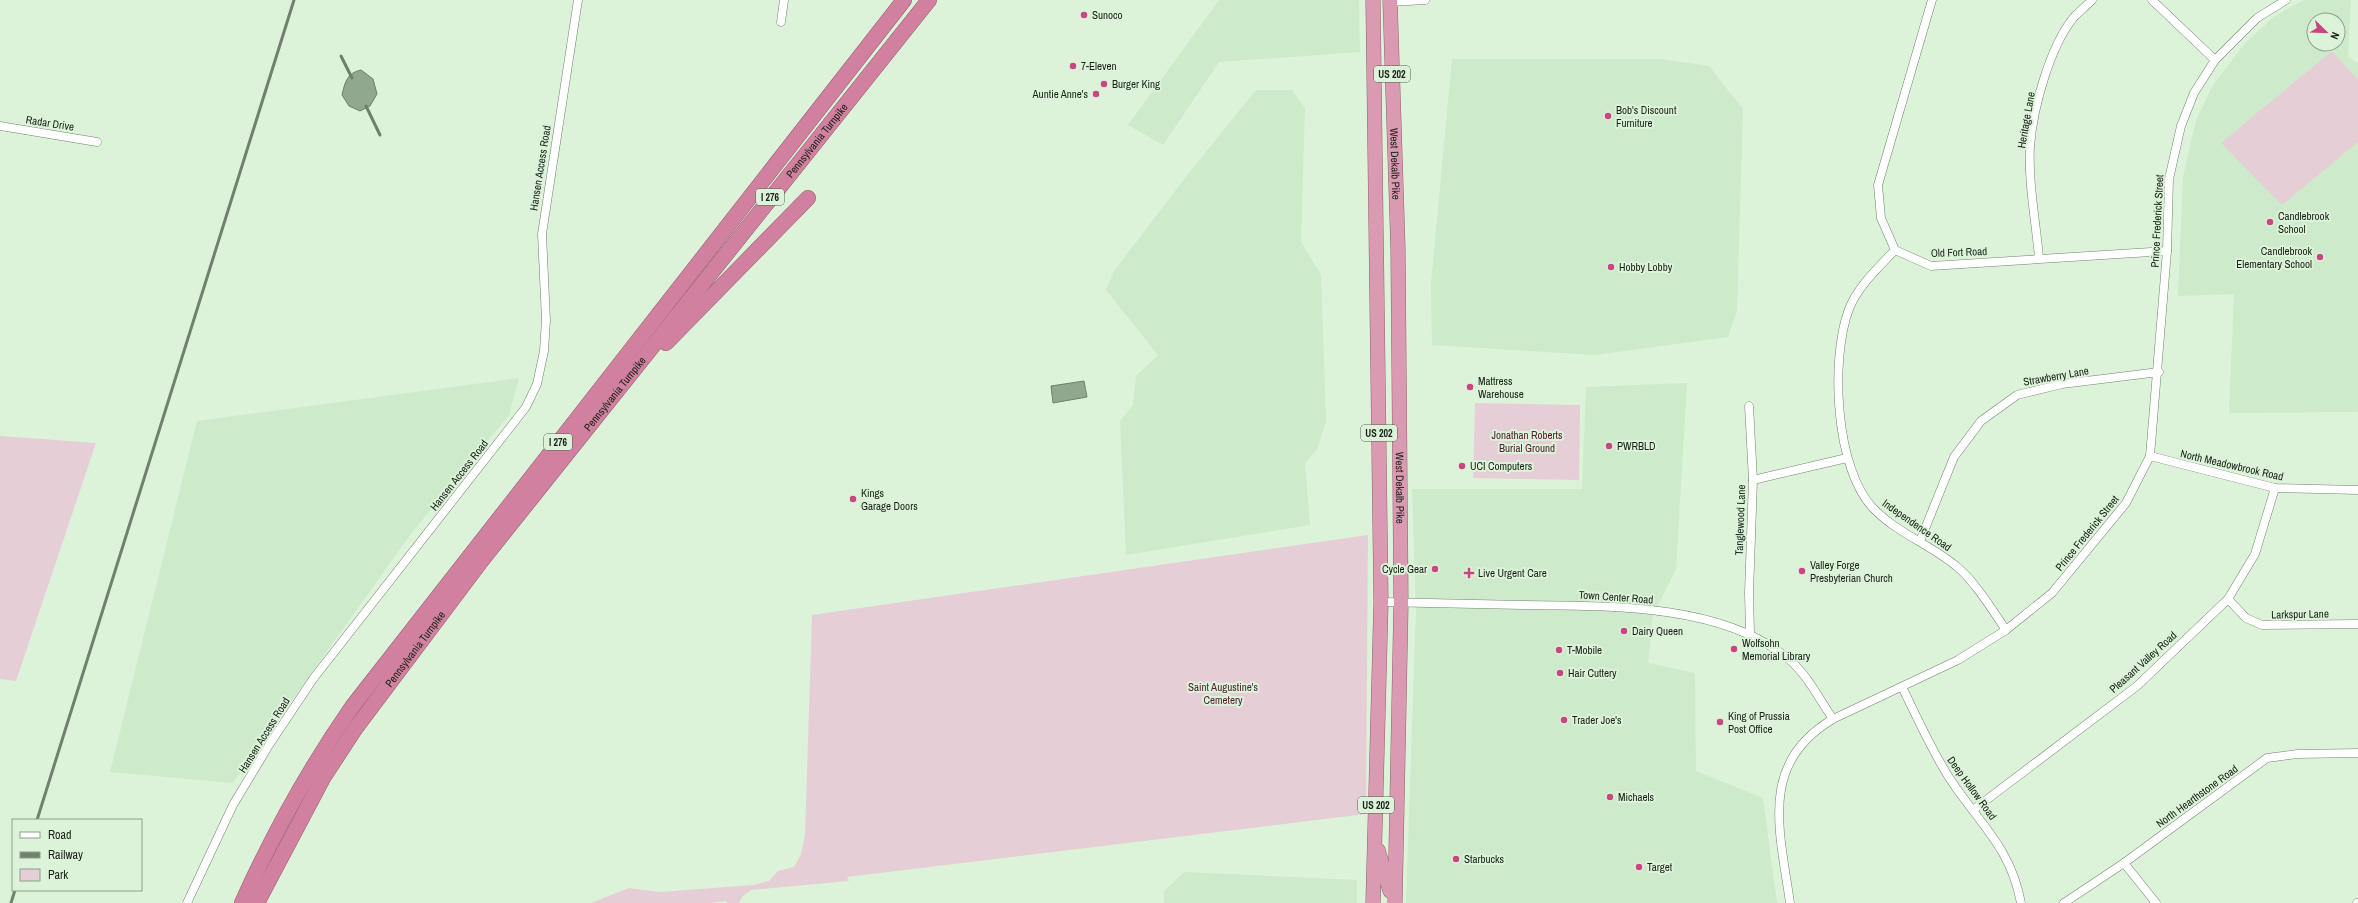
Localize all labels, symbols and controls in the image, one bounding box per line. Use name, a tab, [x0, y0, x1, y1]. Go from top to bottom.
place label: Sunoco	[1092, 8, 1123, 22]
marker: Sunoco	[1079, 10, 1089, 20]
north arrow	[2306, 12, 2346, 52]
text: N	[2327, 30, 2343, 42]
place label: 7-Eleven	[1081, 59, 1117, 73]
marker: 7-Eleven	[1068, 61, 1078, 71]
road number: US 202	[1374, 66, 1410, 82]
place label: Burger King	[1112, 77, 1160, 91]
marker: Burger King	[1099, 79, 1109, 89]
place label: Auntie Anne's	[1032, 87, 1088, 101]
marker: Auntie Anne's	[1091, 89, 1101, 99]
street label: Heritage Lane	[2014, 91, 2038, 149]
street label: Pennsylvania Turnpike	[783, 100, 851, 181]
place label: Bob's Discount Furniture	[1616, 103, 1677, 130]
marker: Bob's Discount Furniture	[1603, 111, 1613, 121]
street label: Radar Drive	[25, 112, 75, 134]
street label: Hansen Access Road	[526, 124, 554, 212]
street label: West Dekalb Pike	[1387, 128, 1403, 200]
street label: Prince Frederick Street	[2148, 174, 2166, 268]
road number: I 276	[756, 189, 784, 205]
place label: Candlebrook School	[2278, 209, 2330, 236]
marker: Candlebrook School	[2265, 217, 2275, 227]
street label: Old Fort Road	[1931, 244, 1987, 260]
place label: Candlebrook Elementary School	[2236, 244, 2312, 271]
marker: Candlebrook Elementary School	[2315, 252, 2325, 262]
place label: Hobby Lobby	[1619, 260, 1673, 274]
marker: Hobby Lobby	[1606, 262, 1616, 272]
street label: Pennsylvania Turnpike	[581, 354, 649, 434]
street label: Strawberry Lane	[2022, 363, 2090, 389]
place label: Mattress Warehouse	[1478, 374, 1524, 401]
marker: Mattress Warehouse	[1465, 382, 1475, 392]
road number: US 202	[1361, 425, 1397, 441]
park label: Jonathan Roberts Burial Ground	[1491, 428, 1563, 455]
road number: I 276	[544, 434, 572, 450]
street label: Hansen Access Road	[427, 437, 491, 513]
place label: PWRBLD	[1617, 439, 1656, 453]
marker: PWRBLD	[1604, 441, 1614, 451]
street label: North Meadowbrook Road	[2179, 446, 2285, 484]
street label: West Dekalb Pike	[1393, 452, 1407, 524]
place label: UCI Computers	[1470, 459, 1533, 473]
marker: UCI Computers	[1457, 461, 1467, 471]
street label: Tanglewood Lane	[1732, 484, 1748, 556]
place label: Kings Garage Doors	[861, 486, 918, 513]
street label: Prince Frederick Street	[2052, 492, 2122, 574]
marker: Kings Garage Doors	[848, 494, 858, 504]
street label: Independence Road	[1880, 496, 1954, 554]
place label: Valley Forge Presbyterian Church	[1810, 558, 1893, 585]
place label: Cycle Gear	[1382, 562, 1427, 576]
marker: Cycle Gear	[1430, 564, 1440, 574]
place label: Live Urgent Care	[1478, 566, 1547, 580]
marker: Valley Forge Presbyterian Church	[1797, 566, 1807, 576]
marker: Live Urgent Care	[1463, 567, 1475, 579]
street label: Town Center Road	[1578, 587, 1654, 607]
street label: Larkspur Lane	[2271, 606, 2329, 622]
street label: Pennsylvania Turnpike	[382, 608, 448, 690]
place label: Dairy Queen	[1632, 624, 1683, 638]
marker: Dairy Queen	[1619, 626, 1629, 636]
street label: Pleasant Valley Road	[2107, 628, 2179, 696]
place label: Wolfsohn Memorial Library	[1742, 636, 1811, 663]
place label: T-Mobile	[1567, 643, 1602, 657]
marker: Wolfsohn Memorial Library	[1729, 644, 1739, 654]
marker: T-Mobile	[1554, 645, 1564, 655]
place label: Hair Cuttery	[1568, 666, 1617, 680]
marker: Hair Cuttery	[1555, 668, 1565, 678]
park label: Saint Augustine's Cemetery	[1188, 680, 1258, 707]
street label: Hansen Access Road	[235, 695, 293, 775]
place label: King of Prussia Post Office	[1728, 709, 1790, 736]
place label: Trader Joe's	[1572, 713, 1622, 727]
marker: Trader Joe's	[1559, 715, 1569, 725]
marker: King of Prussia Post Office	[1715, 717, 1725, 727]
street label: Deep Hollow Road	[1944, 753, 2000, 823]
street label: North Hearthstone Road	[2153, 762, 2241, 830]
place label: Michaels	[1618, 790, 1655, 804]
marker: Michaels	[1605, 792, 1615, 802]
road number: US 202	[1358, 797, 1394, 813]
legend	[12, 819, 142, 891]
text: Road	[48, 827, 72, 843]
text: Railway	[48, 847, 83, 863]
place label: Starbucks	[1464, 852, 1505, 866]
marker: Starbucks	[1451, 854, 1461, 864]
place label: Target	[1647, 860, 1673, 874]
marker: Target	[1634, 862, 1644, 872]
text: Park	[48, 867, 68, 883]

